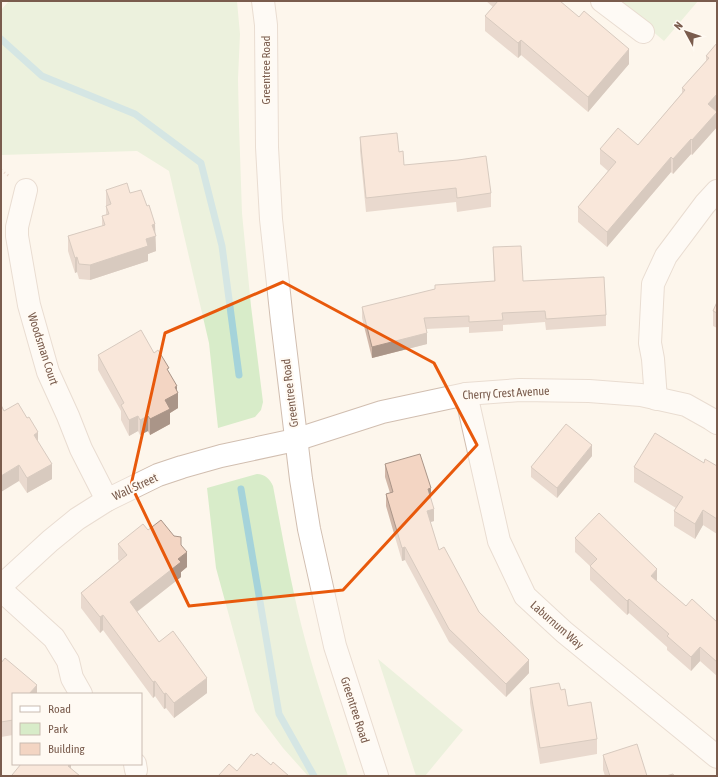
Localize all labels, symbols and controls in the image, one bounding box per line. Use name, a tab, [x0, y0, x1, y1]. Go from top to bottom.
north arrow	[666, 12, 706, 52]
text: N	[672, 19, 685, 32]
street label: Greentree Road	[259, 36, 273, 104]
street label: Woodsman Court	[25, 311, 61, 387]
street label: Greentree Road	[279, 358, 301, 428]
street label: Cherry Crest Avenue	[462, 384, 550, 402]
street label: Wall Street	[110, 470, 160, 504]
street label: Laburnum Way	[527, 598, 587, 652]
street label: Greentree Road	[338, 675, 372, 745]
legend	[12, 693, 142, 765]
text: Road	[48, 702, 71, 716]
text: Park	[48, 722, 69, 736]
text: Building	[48, 742, 86, 756]

